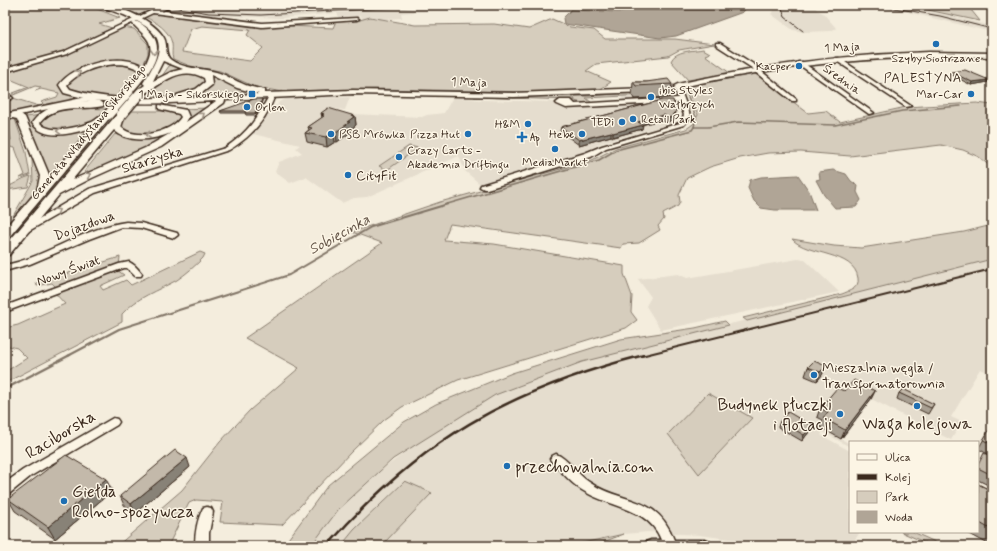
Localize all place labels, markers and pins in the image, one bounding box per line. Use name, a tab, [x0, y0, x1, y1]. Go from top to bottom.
marker: Szyby Siostrzane	[931, 39, 941, 49]
place label: Szyby Siostrzane	[891, 51, 981, 67]
place label: Kacper	[756, 59, 791, 75]
marker: Kacper	[794, 61, 804, 71]
place label: ibis Styles Wałbrzych	[659, 83, 715, 113]
place label: 1 Maja - Sikorskiego	[138, 87, 244, 103]
place label: Mar-Car	[916, 87, 963, 103]
marker: 1 Maja - Sikorskiego	[247, 89, 257, 99]
marker: Mar-Car	[966, 89, 976, 99]
marker: ibis Styles Wałbrzych	[646, 92, 656, 102]
place label: Orlen	[255, 100, 287, 116]
marker: Orlen	[242, 102, 252, 112]
place label: Retail Park	[641, 112, 696, 128]
marker: Retail Park	[628, 114, 638, 124]
place label: TEDi	[591, 115, 614, 131]
place label: H&M	[495, 117, 520, 133]
marker: TEDi	[617, 117, 627, 127]
marker: H&M	[523, 119, 533, 129]
place label: PSB Mrówka	[339, 127, 405, 143]
place label: Pizza Hut	[410, 127, 461, 143]
place label: Hebe	[549, 127, 574, 143]
marker: PSB Mrówka	[326, 129, 336, 139]
marker: Pizza Hut	[463, 129, 473, 139]
marker: Hebe	[577, 129, 587, 139]
place label: Ap	[530, 130, 540, 146]
marker: Ap	[517, 132, 527, 142]
place label: Crazy Carts - Akademia Driftingu	[407, 143, 509, 174]
marker: MediaMarkt	[550, 144, 560, 154]
marker: Crazy Carts - Akademia Driftingu	[394, 152, 404, 162]
place label: MediaMarkt	[522, 155, 588, 171]
place label: CityFit	[356, 167, 397, 185]
marker: CityFit	[343, 170, 353, 180]
place label: Mieszalnia węgla / Transformatorownia	[822, 359, 945, 395]
marker: Mieszalnia węgla / Transformatorownia	[809, 370, 819, 380]
place label: Budynek płuczki i flotacji	[718, 394, 832, 437]
marker: Waga kolejowa	[912, 401, 922, 411]
marker: Budynek płuczki i flotacji	[835, 409, 845, 419]
place label: Waga kolejowa	[862, 413, 972, 438]
place label: przechowalnia.com	[515, 456, 654, 478]
marker: przechowalnia.com	[502, 461, 512, 471]
place label: Giełda Rolno-spożywcza	[72, 481, 194, 524]
marker: Giełda Rolno-spożywcza	[59, 496, 69, 506]

